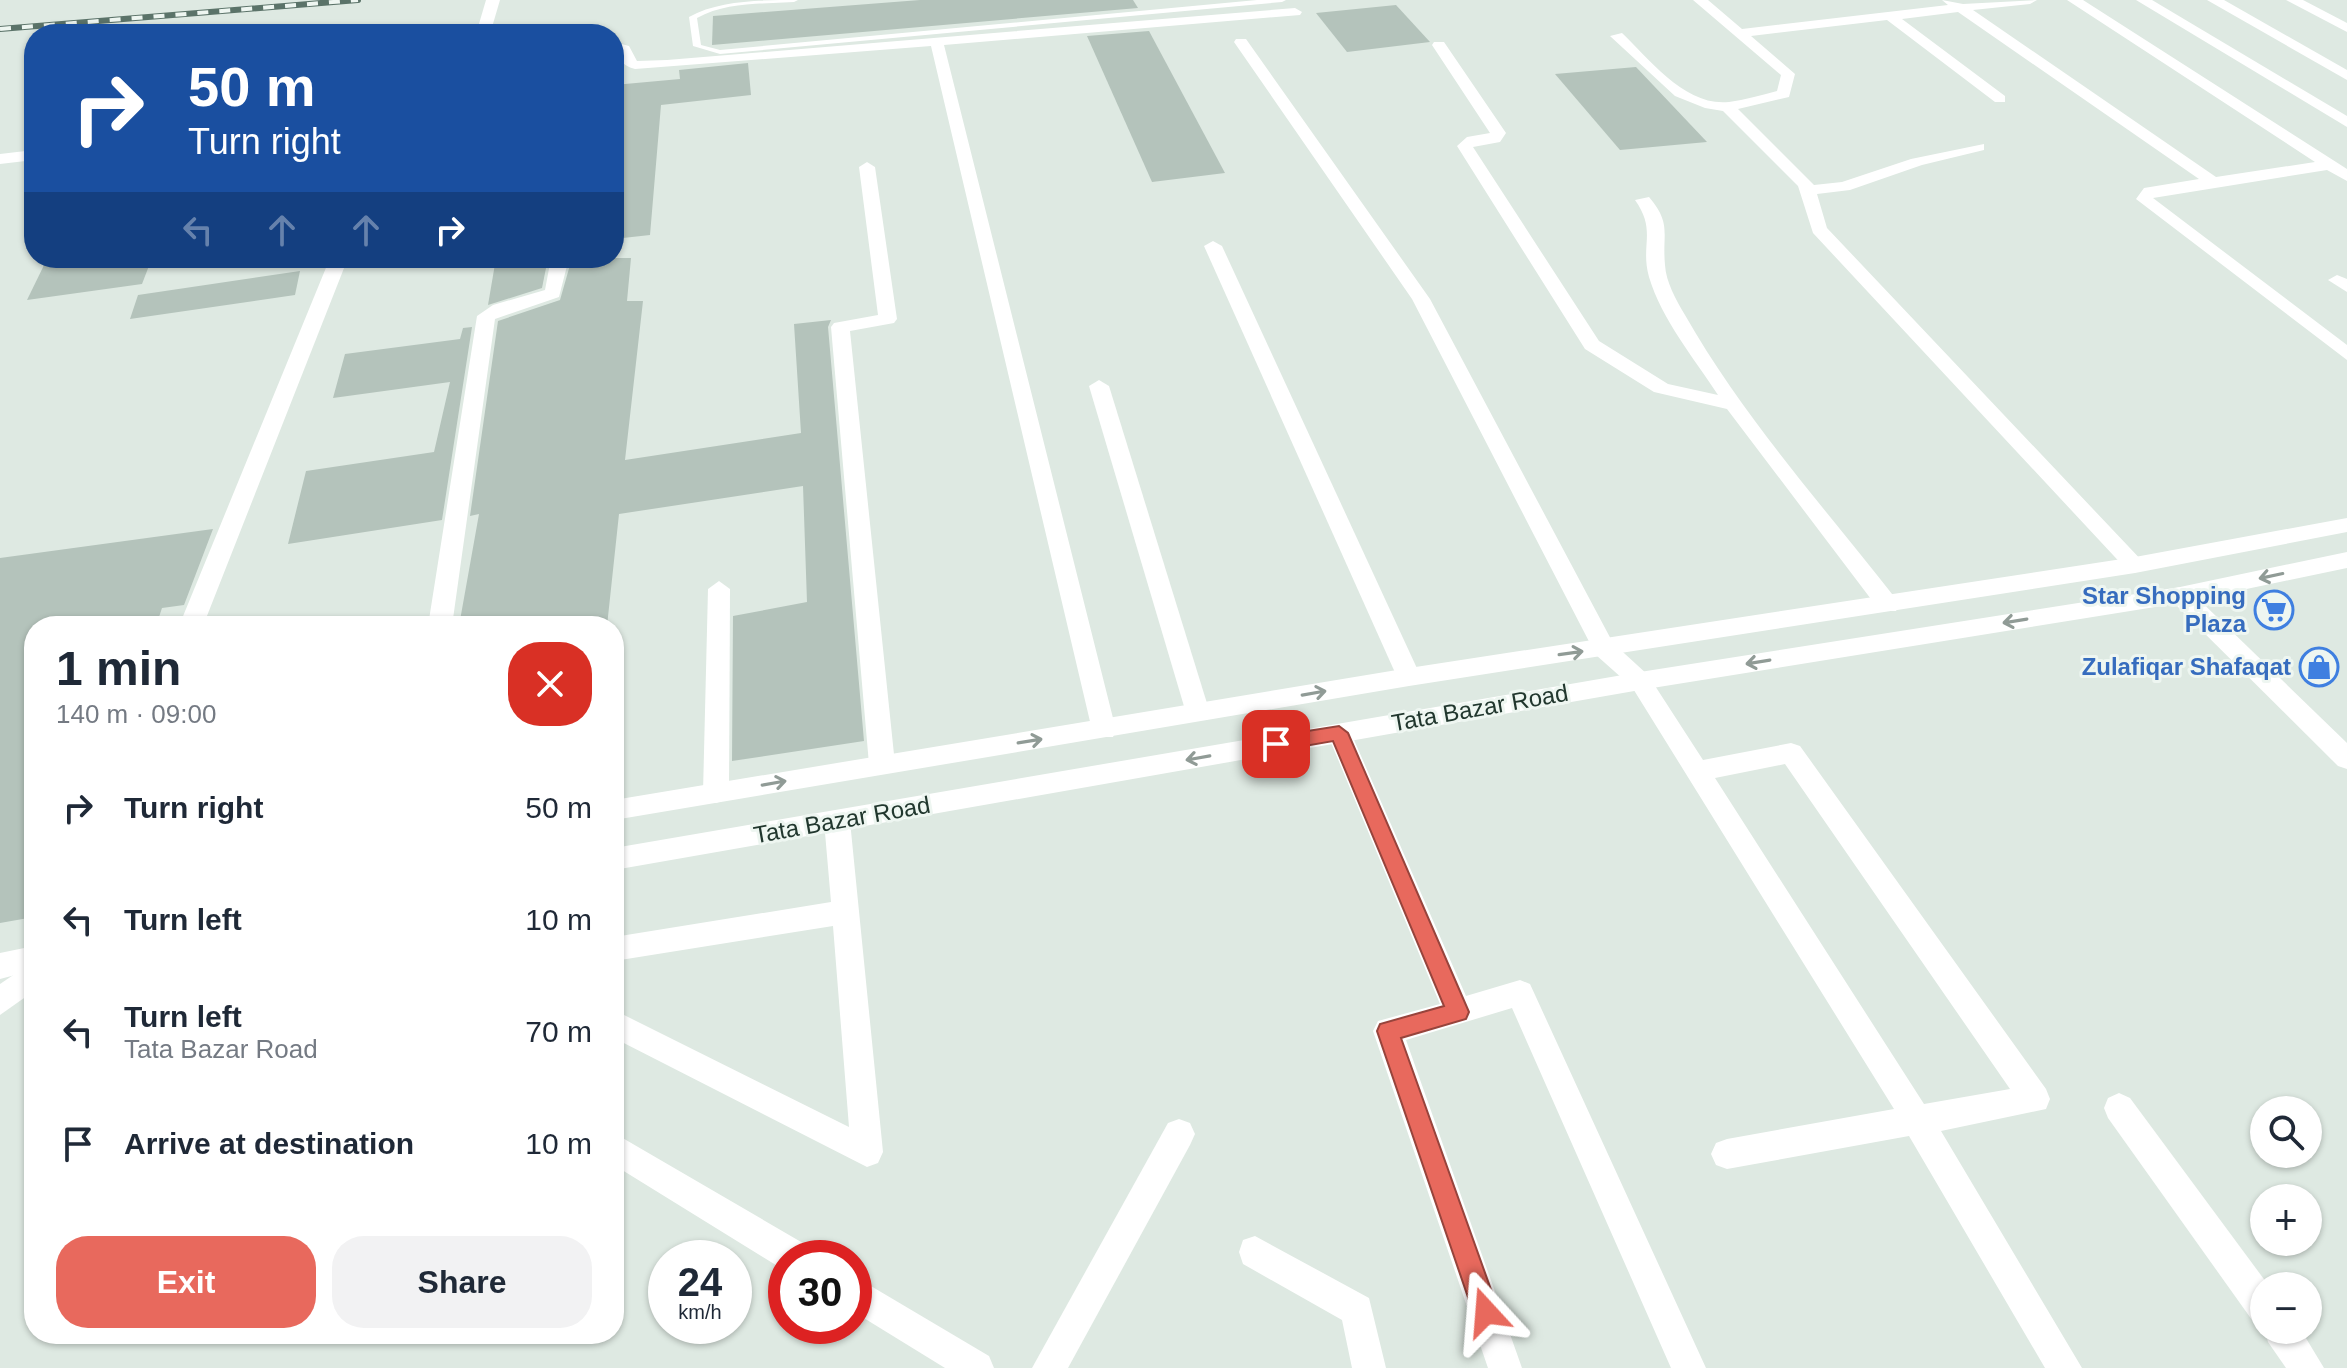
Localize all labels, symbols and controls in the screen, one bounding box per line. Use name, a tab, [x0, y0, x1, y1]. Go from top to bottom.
text: 50 m	[188, 55, 316, 118]
icon: right	[56, 56, 160, 160]
text: Turn right	[188, 121, 341, 162]
icon: left	[176, 208, 220, 252]
icon: ahead	[260, 208, 304, 252]
icon: ahead	[344, 208, 388, 252]
icon: right	[428, 208, 472, 252]
one-way arrow	[2258, 569, 2284, 584]
place label: Star Shopping Plaza	[2082, 582, 2247, 637]
supermarket icon: Star Shopping Plaza	[2253, 589, 2295, 631]
one-way arrow	[2003, 615, 2028, 630]
text: 1 min	[56, 642, 181, 695]
button: close	[508, 642, 592, 726]
one-way arrow	[1558, 645, 1583, 660]
shop icon: Zulafiqar Shafaqat	[2298, 646, 2340, 688]
place label: Zulafiqar Shafaqat	[2082, 653, 2291, 680]
one-way arrow	[1746, 655, 1771, 670]
street label: Tata Bazar Road	[1390, 679, 1570, 736]
one-way arrow	[1301, 685, 1326, 700]
text: 140 m · 09:00	[56, 699, 216, 729]
pin	[1242, 710, 1310, 778]
icon: arrive	[1254, 722, 1298, 766]
one-way arrow	[1017, 733, 1042, 748]
one-way arrow	[1186, 751, 1211, 766]
one-way arrow	[760, 774, 786, 789]
icon: right	[56, 786, 100, 830]
text: Turn right	[124, 791, 263, 824]
text: 50 m	[525, 791, 592, 824]
street label: Tata Bazar Road	[752, 791, 932, 848]
icon: left	[56, 898, 100, 942]
text: Turn left	[124, 903, 242, 936]
text: 10 m	[525, 903, 592, 936]
text: Turn left	[124, 1000, 242, 1033]
icon: left	[56, 1010, 100, 1054]
text: 70 m	[525, 1015, 592, 1048]
text: Tata Bazar Road	[124, 1034, 318, 1064]
map controls	[2250, 1096, 2322, 1344]
button: search	[2250, 1096, 2322, 1168]
icon: arrive	[56, 1122, 100, 1166]
text: Arrive at destination	[124, 1127, 414, 1160]
text: 10 m	[525, 1127, 592, 1160]
button: +	[2250, 1184, 2322, 1256]
button: Exit	[56, 1236, 316, 1328]
button: Share	[332, 1236, 592, 1328]
speed limit sign: 30	[768, 1240, 872, 1344]
text: 24	[678, 1260, 722, 1304]
position arrow	[1444, 1270, 1528, 1354]
button: −	[2250, 1272, 2322, 1344]
text: km/h	[678, 1301, 722, 1323]

